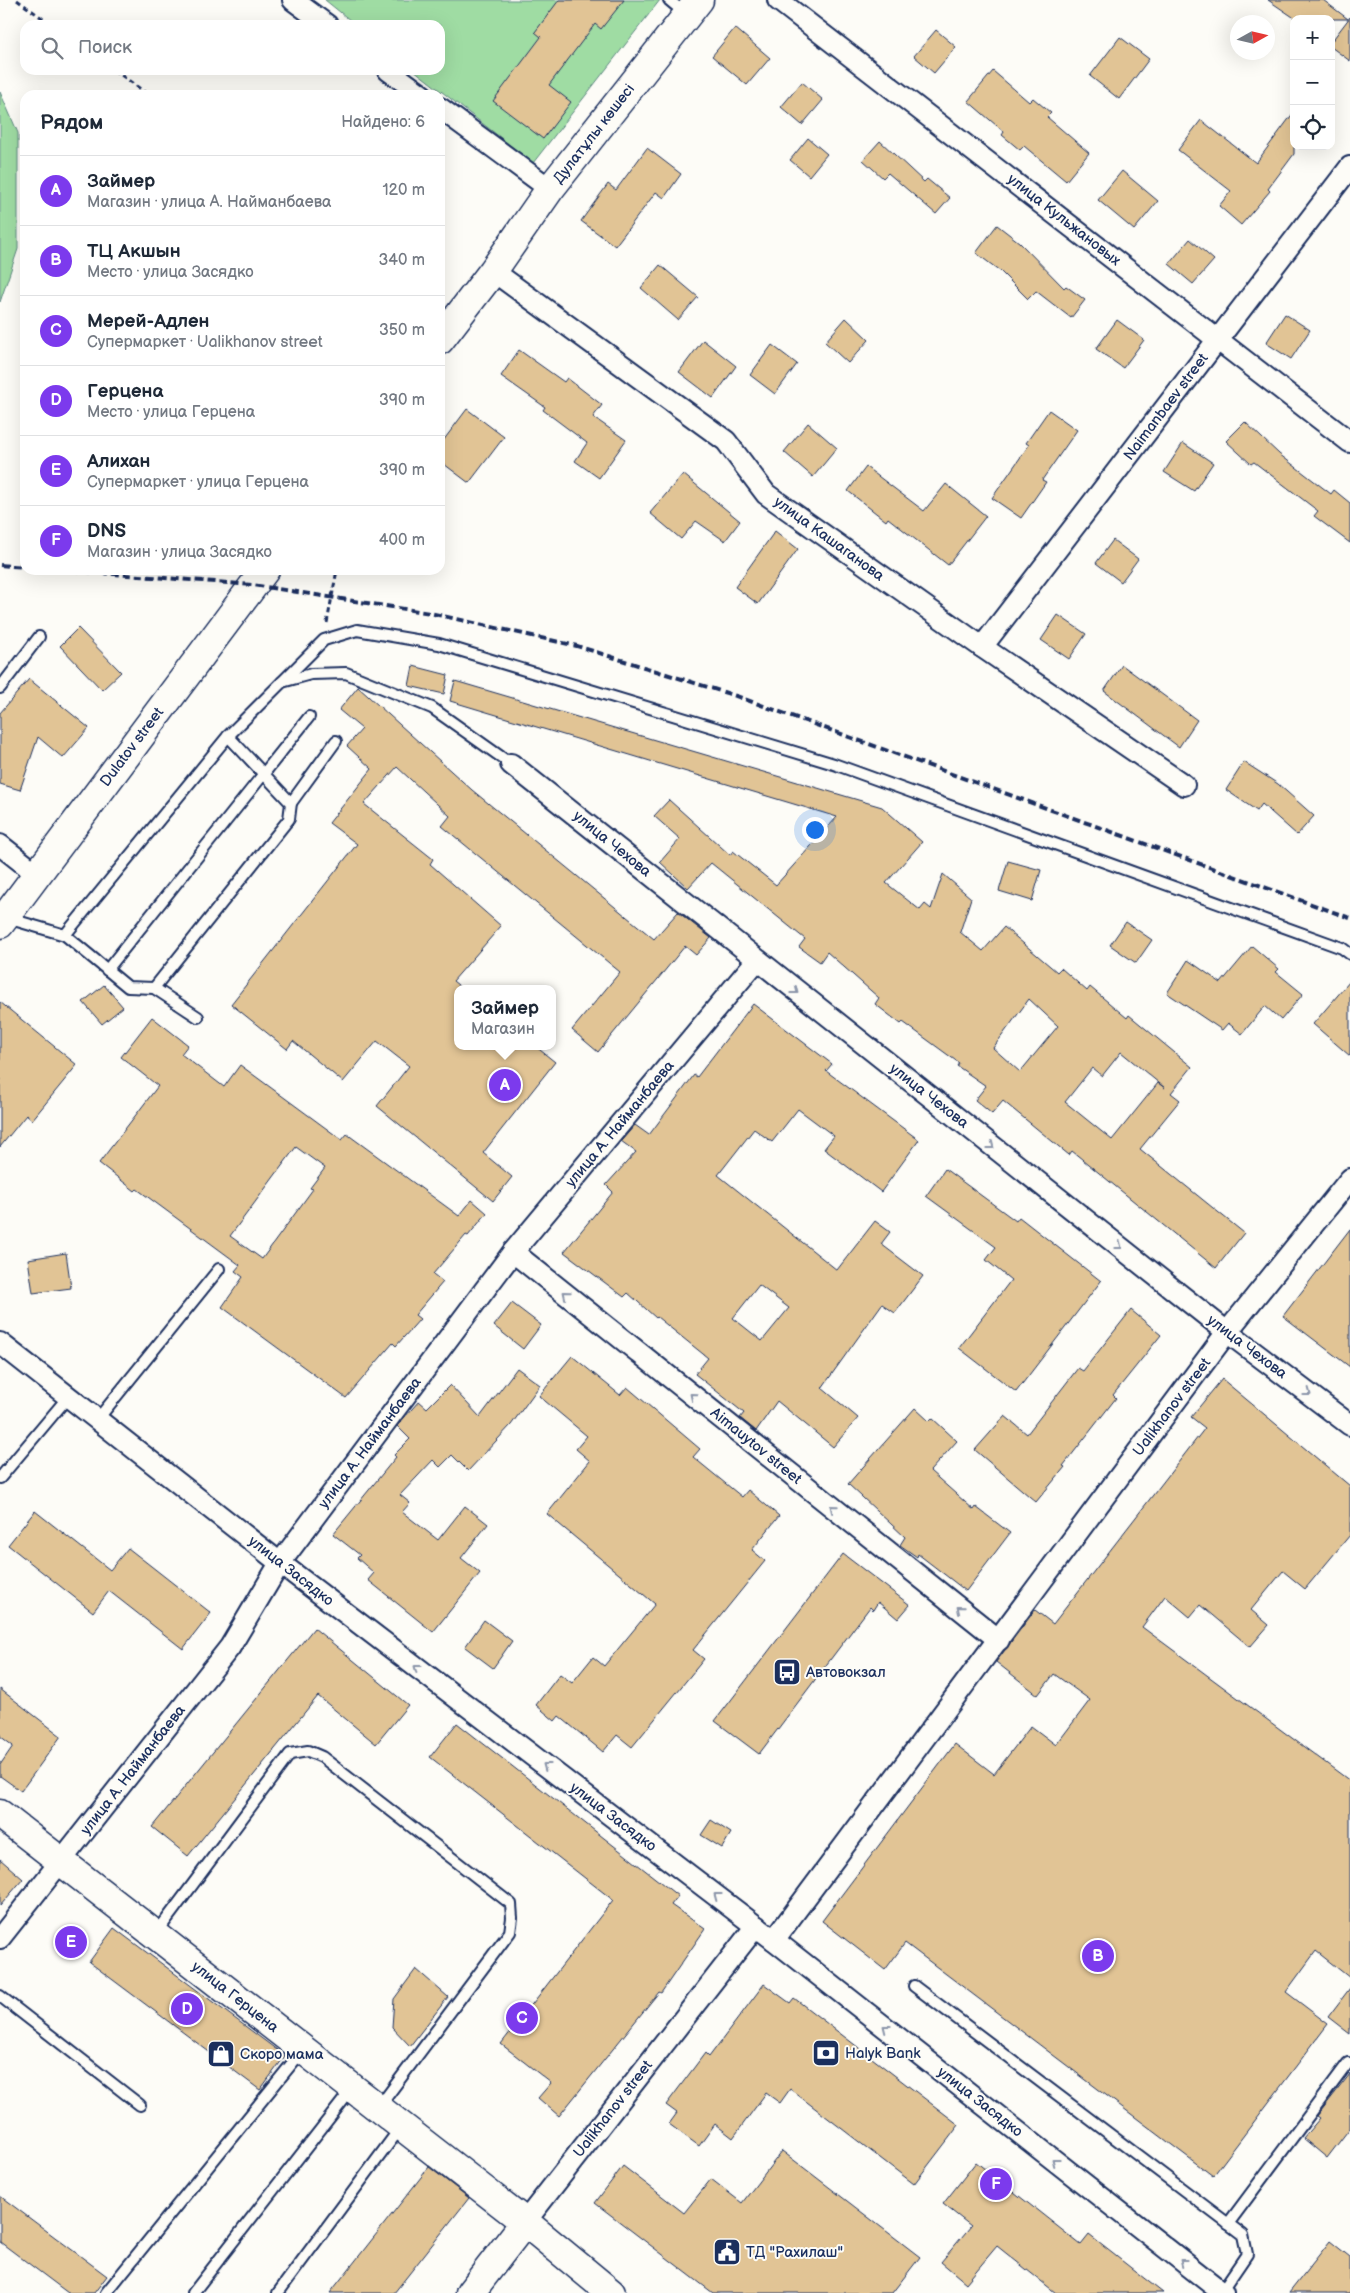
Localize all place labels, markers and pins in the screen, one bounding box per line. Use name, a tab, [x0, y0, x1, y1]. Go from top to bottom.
pin: A	[489, 1066, 521, 1104]
bus stop icon: Автовокзал	[772, 1657, 802, 1687]
place label: Автовокзал	[805, 1663, 886, 1682]
pin: E	[55, 1923, 87, 1961]
pin: B	[1082, 1937, 1114, 1975]
pin: D	[171, 1990, 203, 2028]
pin: C	[506, 1999, 538, 2037]
bank icon: Halyk Bank	[811, 2038, 841, 2068]
shop icon: Скоро мама	[206, 2039, 236, 2069]
place label: Halyk Bank	[845, 2044, 921, 2063]
place label: Скоро мама	[240, 2045, 324, 2064]
pin: F	[980, 2165, 1012, 2203]
public building icon: ТД "Рахилаш"	[712, 2237, 742, 2267]
place label: ТД "Рахилаш"	[746, 2243, 843, 2262]

